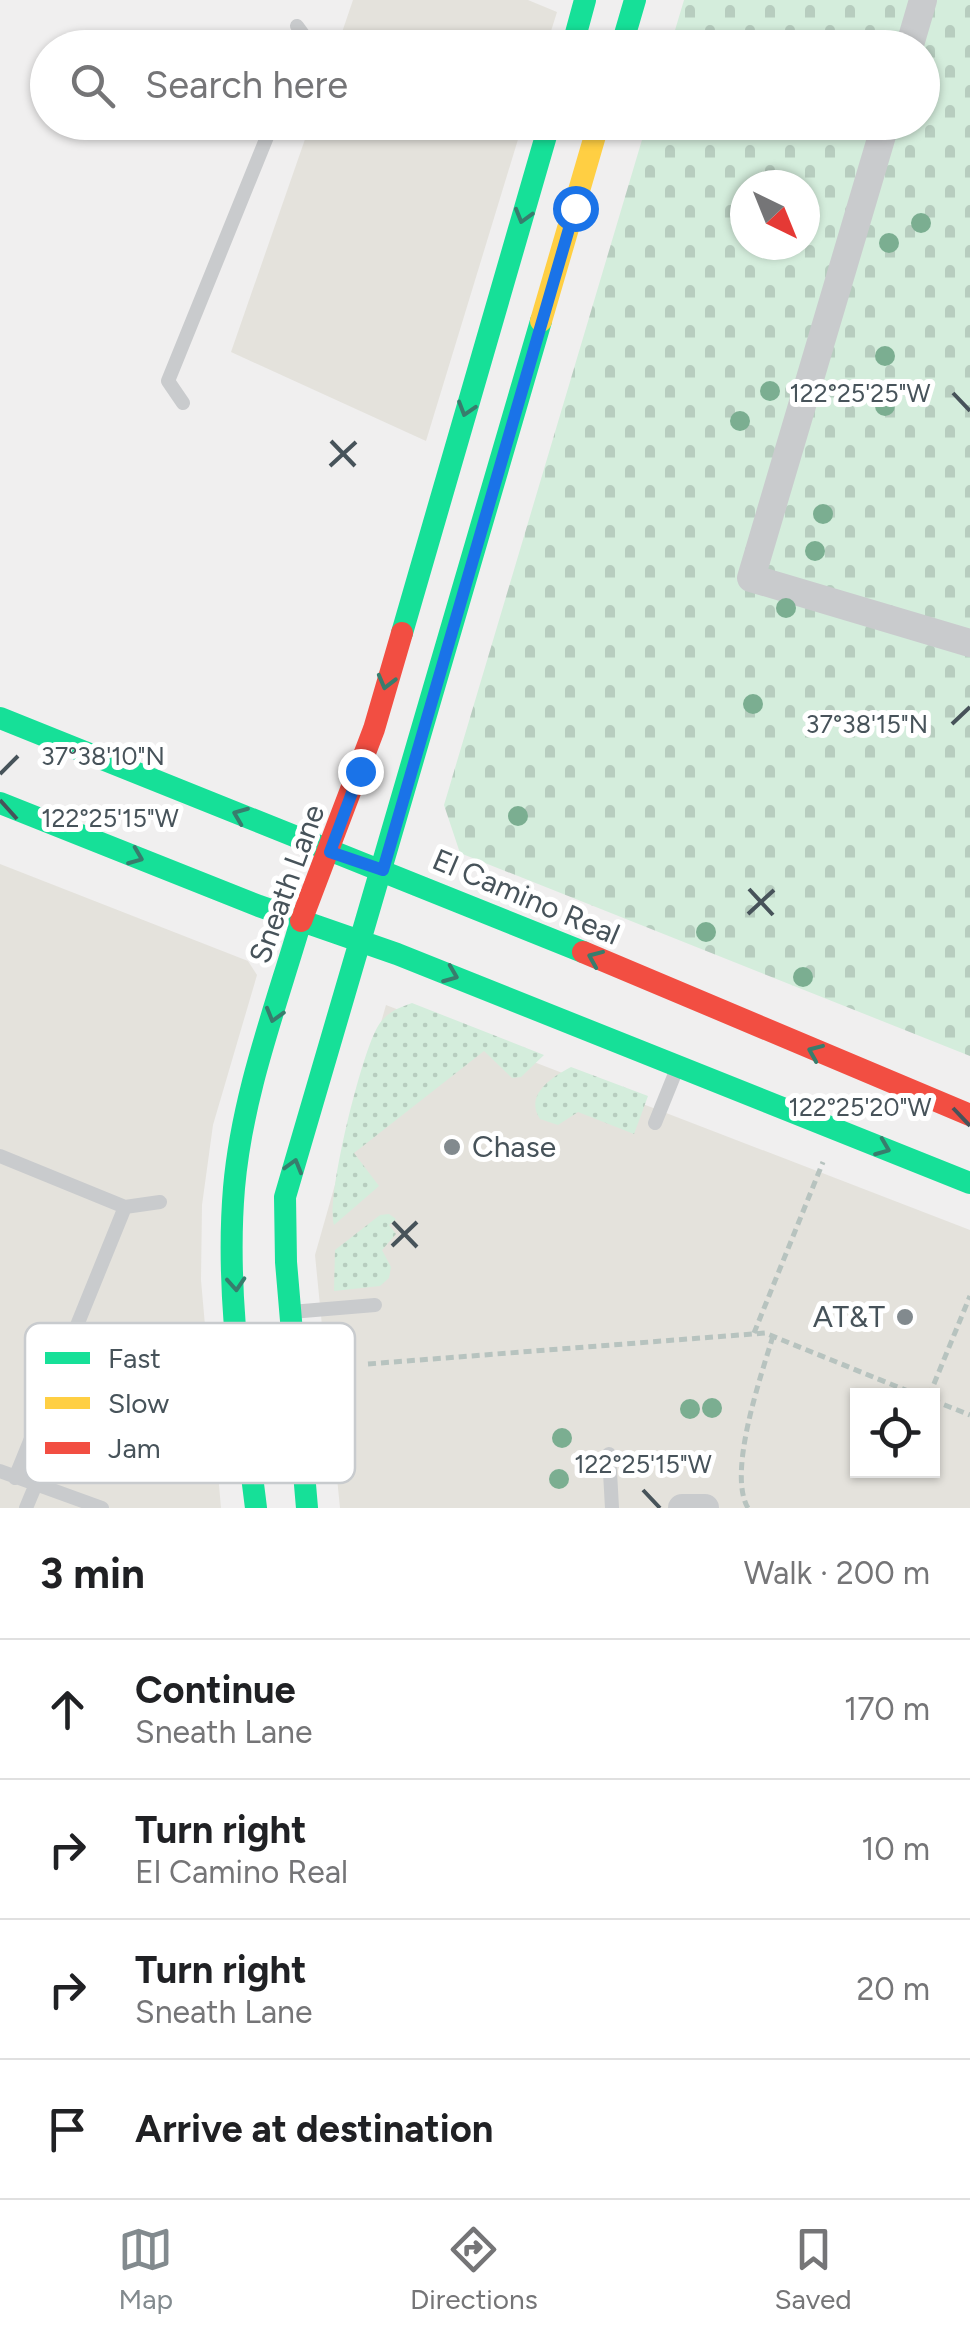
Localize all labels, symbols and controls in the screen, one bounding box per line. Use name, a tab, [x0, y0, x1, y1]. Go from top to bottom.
search box	[30, 30, 940, 140]
icon: search	[65, 58, 120, 113]
text: Search here	[145, 62, 348, 108]
north arrow	[730, 170, 820, 260]
route start	[553, 186, 599, 232]
one-way arrow	[514, 207, 535, 224]
text: 122°25'25"W	[789, 378, 931, 408]
one-way arrow	[457, 400, 478, 417]
one-way arrow	[377, 673, 398, 690]
text: 37°38'15"N	[806, 709, 928, 739]
text: 37°38'10"N	[41, 741, 165, 771]
route end	[338, 749, 384, 795]
street label: Sneath Lane	[241, 799, 332, 968]
text: 122°25'15"W	[41, 803, 179, 833]
one-way arrow	[232, 807, 250, 827]
street label: El Camino Real	[427, 840, 625, 953]
one-way arrow	[126, 846, 143, 866]
one-way arrow	[587, 950, 605, 970]
one-way arrow	[441, 964, 459, 984]
one-way arrow	[265, 1005, 286, 1022]
one-way arrow	[807, 1044, 825, 1064]
text: 122°25'20"W	[789, 1092, 931, 1122]
place label: Chase	[472, 1128, 556, 1165]
marker: Chase	[441, 1136, 463, 1158]
one-way arrow	[873, 1137, 890, 1157]
one-way arrow	[282, 1158, 303, 1175]
one-way arrow	[224, 1276, 246, 1292]
place label: AT&T	[813, 1298, 885, 1335]
marker: AT&T	[894, 1306, 916, 1328]
legend	[25, 1323, 355, 1483]
text: Fast	[108, 1341, 161, 1375]
text: Slow	[108, 1386, 169, 1420]
map controls	[850, 1388, 940, 1478]
button: locate	[850, 1388, 940, 1478]
text: Jam	[108, 1431, 161, 1465]
text: 122°25'15"W	[574, 1449, 712, 1479]
text: 3 min	[40, 1548, 145, 1599]
text: Walk · 200 m	[744, 1554, 930, 1592]
text: Continue	[135, 1667, 296, 1713]
icon: ahead	[40, 1682, 95, 1737]
text: 170 m	[844, 1690, 930, 1728]
text: Sneath Lane	[135, 1713, 312, 1751]
text: Turn right	[135, 1807, 307, 1853]
icon: right	[40, 1822, 95, 1877]
text: 10 m	[861, 1830, 930, 1868]
text: El Camino Real	[135, 1853, 348, 1891]
text: Turn right	[135, 1947, 307, 1993]
icon: right	[40, 1962, 95, 2017]
text: 20 m	[856, 1970, 930, 2008]
text: Sneath Lane	[135, 1993, 312, 2031]
icon: arrive	[40, 2102, 95, 2157]
text: Arrive at destination	[135, 2106, 493, 2152]
tab: Map	[118, 2222, 173, 2316]
tab: Directions	[410, 2222, 538, 2316]
tab: Saved	[774, 2222, 852, 2316]

